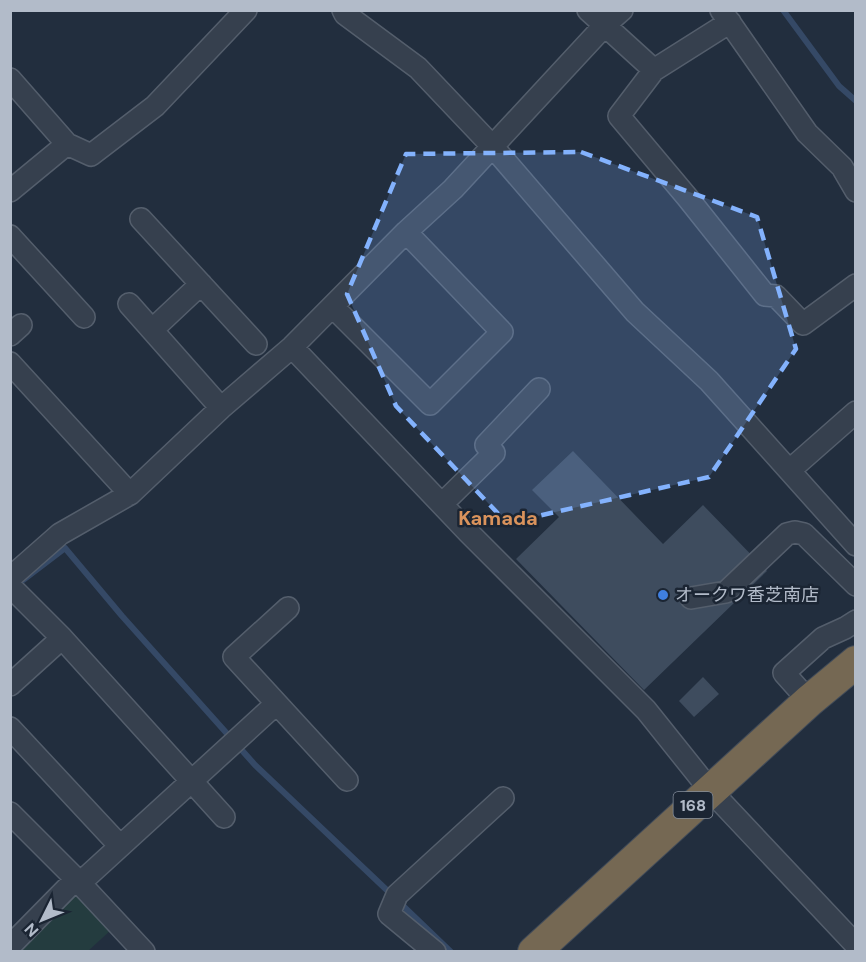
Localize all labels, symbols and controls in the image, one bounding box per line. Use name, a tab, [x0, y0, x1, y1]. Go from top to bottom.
district label: Kamada	[458, 505, 538, 531]
place label: オークワ香芝南店	[675, 583, 819, 607]
marker: オークワ香芝南店	[656, 588, 670, 602]
road number: 168	[674, 792, 712, 818]
north arrow	[12, 890, 72, 950]
text: N	[20, 918, 43, 941]

